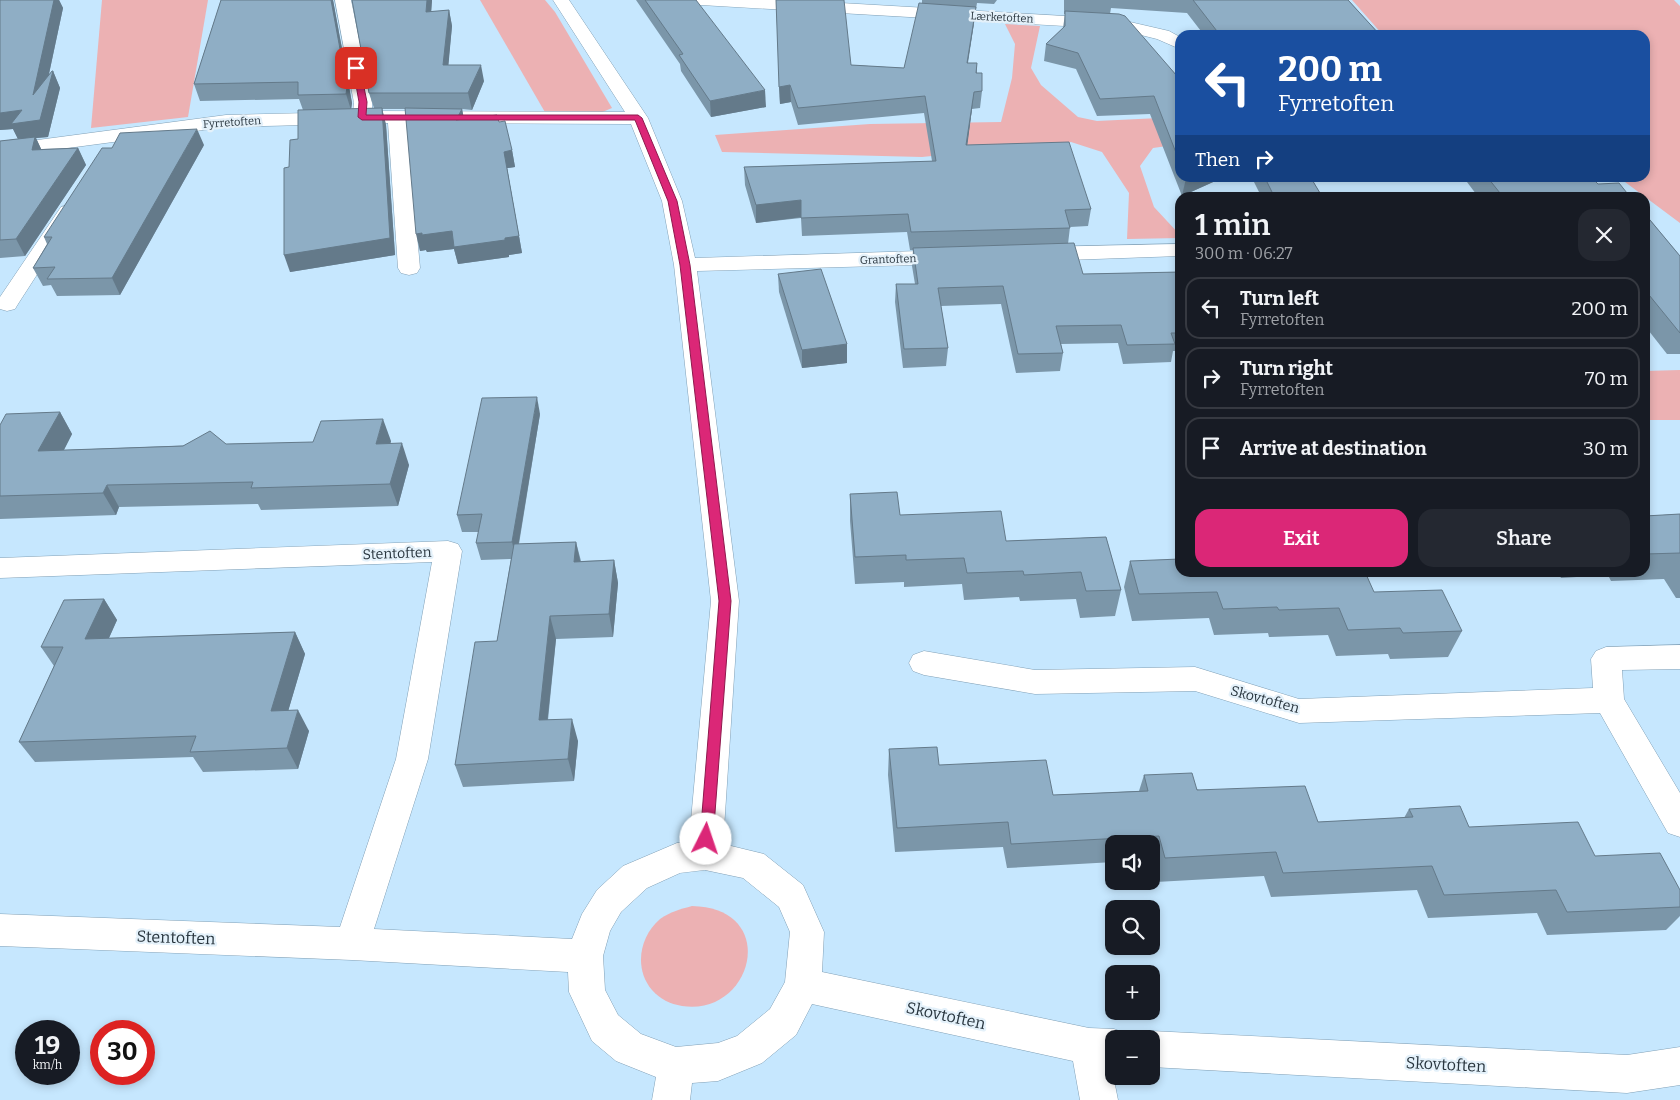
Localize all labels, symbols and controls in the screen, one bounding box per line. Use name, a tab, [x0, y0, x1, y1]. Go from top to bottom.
street label: Lærketoften	[970, 9, 1034, 26]
pin	[335, 47, 377, 89]
text: 200 m	[1278, 48, 1382, 90]
icon: left	[1195, 50, 1260, 115]
icon: arrive	[342, 54, 370, 82]
text: Fyrretoften	[1278, 90, 1394, 117]
street label: Fyrretoften	[203, 114, 261, 131]
icon: right	[1250, 145, 1278, 173]
text: Then	[1195, 148, 1240, 171]
text: 1 min	[1195, 207, 1270, 243]
button: close	[1578, 209, 1630, 261]
text: 300 m · 06:27	[1195, 244, 1292, 263]
street label: Grantoften	[860, 252, 917, 267]
text: Turn left	[1240, 287, 1319, 310]
icon: left	[1197, 294, 1225, 322]
text: 200 m	[1571, 297, 1628, 320]
text: Fyrretoften	[1240, 310, 1324, 329]
text: Turn right	[1240, 357, 1333, 380]
icon: right	[1197, 364, 1225, 392]
text: 70 m	[1585, 367, 1628, 390]
text: Fyrretoften	[1240, 380, 1324, 399]
icon: arrive	[1197, 434, 1225, 462]
text: Arrive at destination	[1240, 437, 1427, 460]
text: 30 m	[1583, 437, 1628, 460]
button: Exit	[1195, 509, 1408, 567]
button: Share	[1418, 509, 1630, 567]
street label: Stentoften	[362, 544, 432, 563]
street label: Skovtoften	[1229, 682, 1301, 717]
position arrow	[679, 812, 731, 864]
map controls	[1105, 835, 1160, 1085]
button: sound	[1105, 835, 1160, 890]
button: search	[1105, 900, 1160, 955]
street label: Stentoften	[136, 927, 216, 948]
button: +	[1105, 965, 1160, 1020]
street label: Skovtoften	[905, 998, 987, 1033]
speed limit sign: 30	[90, 1020, 155, 1085]
button: −	[1105, 1030, 1160, 1085]
text: 19	[35, 1031, 60, 1061]
street label: Skovtoften	[1405, 1053, 1487, 1076]
text: km/h	[33, 1058, 62, 1072]

